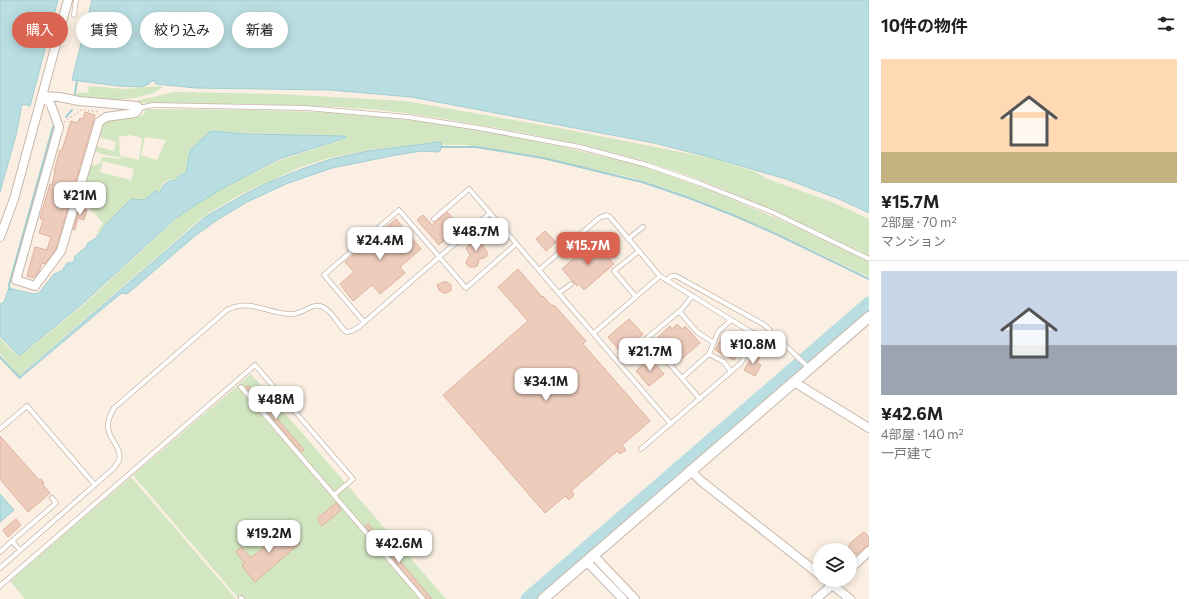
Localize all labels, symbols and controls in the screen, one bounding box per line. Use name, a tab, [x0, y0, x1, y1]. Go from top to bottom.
chip: 購入	[12, 12, 68, 48]
chip: 賃貸	[76, 12, 132, 48]
chip: 絞り込み	[140, 12, 224, 48]
chip: 新着	[232, 12, 288, 48]
icon: filters	[1155, 13, 1177, 35]
text: 10件の物件	[881, 15, 968, 36]
icon: home	[993, 85, 1065, 157]
pin: ¥21M	[56, 182, 104, 216]
text: ¥21M	[63, 187, 97, 203]
text: ¥15.7M	[881, 191, 939, 212]
text: 2部屋 · 70 m²	[881, 214, 957, 230]
pin: ¥48.7M	[443, 218, 509, 252]
text: ¥48.7M	[452, 223, 500, 239]
pin: ¥24.4M	[347, 227, 413, 261]
text: ¥24.4M	[356, 232, 404, 248]
pin: ¥15.7M	[555, 232, 621, 266]
text: マンション	[881, 233, 946, 249]
text: ¥15.7M	[566, 237, 610, 253]
icon: home	[993, 297, 1065, 369]
pin: ¥10.8M	[720, 331, 786, 365]
text: ¥10.8M	[730, 336, 776, 352]
pin: ¥21.7M	[617, 338, 683, 372]
text: ¥21.7M	[628, 343, 672, 359]
pin: ¥34.1M	[513, 368, 579, 402]
text: ¥34.1M	[524, 373, 568, 389]
pin: ¥48M	[252, 386, 300, 420]
text: ¥48M	[258, 391, 295, 407]
text: ¥42.6M	[881, 403, 943, 424]
text: 4部屋 · 140 m²	[881, 426, 964, 442]
text: 一戸建て	[881, 445, 933, 461]
pin: ¥19.2M	[236, 520, 302, 554]
text: ¥19.2M	[246, 525, 292, 541]
pin: ¥42.6M	[366, 530, 432, 564]
text: ¥42.6M	[375, 535, 423, 551]
map controls	[813, 543, 857, 587]
button: layers	[813, 543, 857, 587]

